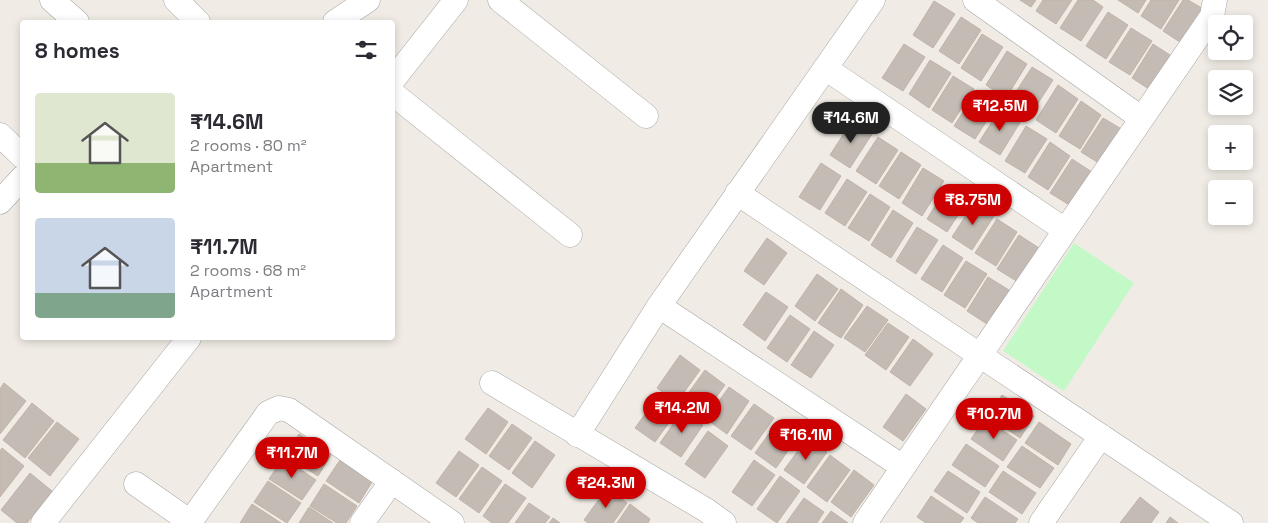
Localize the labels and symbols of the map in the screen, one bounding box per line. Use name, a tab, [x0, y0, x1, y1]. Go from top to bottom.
pin: ₹12.5M	[959, 90, 1041, 132]
pin: ₹14.6M	[810, 102, 892, 144]
pin: ₹8.75M	[932, 184, 1014, 226]
pin: ₹14.2M	[641, 392, 723, 434]
pin: ₹10.7M	[953, 398, 1035, 440]
pin: ₹16.1M	[765, 418, 847, 461]
pin: ₹11.7M	[251, 436, 333, 479]
pin: ₹24.3M	[565, 466, 647, 509]

